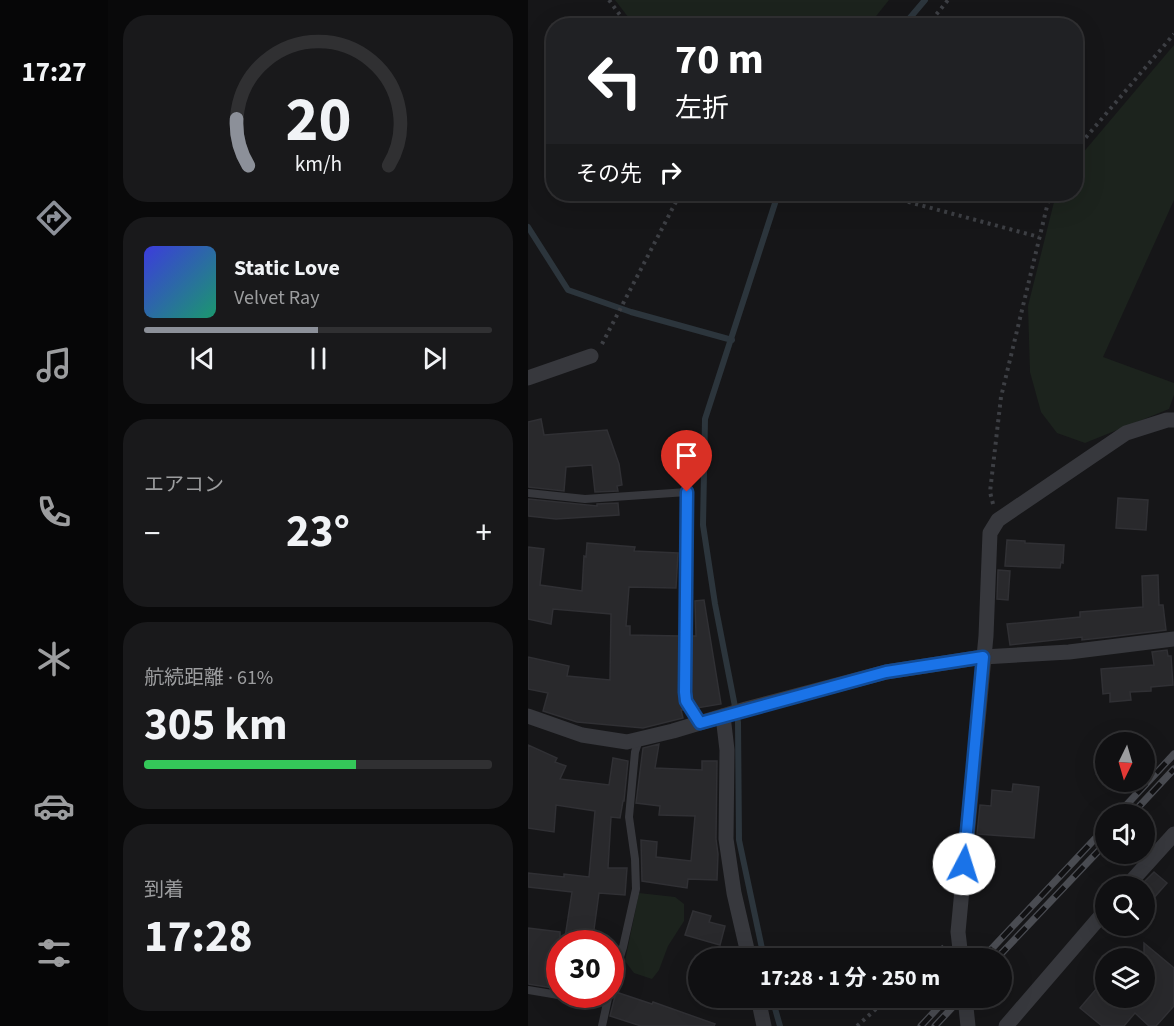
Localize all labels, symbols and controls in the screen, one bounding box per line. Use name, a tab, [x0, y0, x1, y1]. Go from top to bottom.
text: 70 m	[675, 30, 764, 90]
icon: left	[576, 42, 654, 120]
text: 17:27	[21, 53, 87, 92]
text: 20	[285, 76, 351, 165]
text: 左折	[675, 89, 729, 128]
text: km/h	[294, 149, 342, 180]
icon: right	[654, 156, 687, 189]
text: その先	[576, 158, 642, 190]
icon: directions	[33, 197, 75, 239]
text: Static Love	[234, 252, 340, 284]
text: Velvet Ray	[234, 284, 320, 312]
icon: previous	[186, 342, 219, 375]
icon: pause	[302, 342, 335, 375]
icon: next	[418, 342, 451, 375]
icon: music	[33, 344, 75, 386]
pin	[661, 430, 712, 492]
icon: arrive	[670, 439, 703, 472]
text: エアコン	[144, 471, 224, 499]
icon: phone	[33, 491, 75, 533]
text: 23°	[286, 500, 350, 564]
text: −	[144, 510, 160, 557]
text: +	[476, 510, 492, 557]
icon: climate	[33, 638, 75, 680]
text: 航続距離 · 61%	[144, 664, 273, 692]
text: 305 km	[144, 693, 288, 757]
north arrow	[1095, 732, 1155, 792]
map controls	[1095, 732, 1155, 1008]
icon: car	[33, 785, 75, 827]
button: sound	[1095, 804, 1155, 864]
position arrow	[932, 832, 996, 896]
text: 到着	[144, 876, 184, 904]
button: search	[1095, 876, 1155, 936]
text: 17:28	[144, 905, 253, 969]
speed limit sign: 30	[546, 930, 624, 1008]
icon: filters	[33, 932, 75, 974]
button: layers	[1095, 948, 1155, 1008]
text: 17:28 · 1 分 · 250 m	[760, 962, 940, 994]

